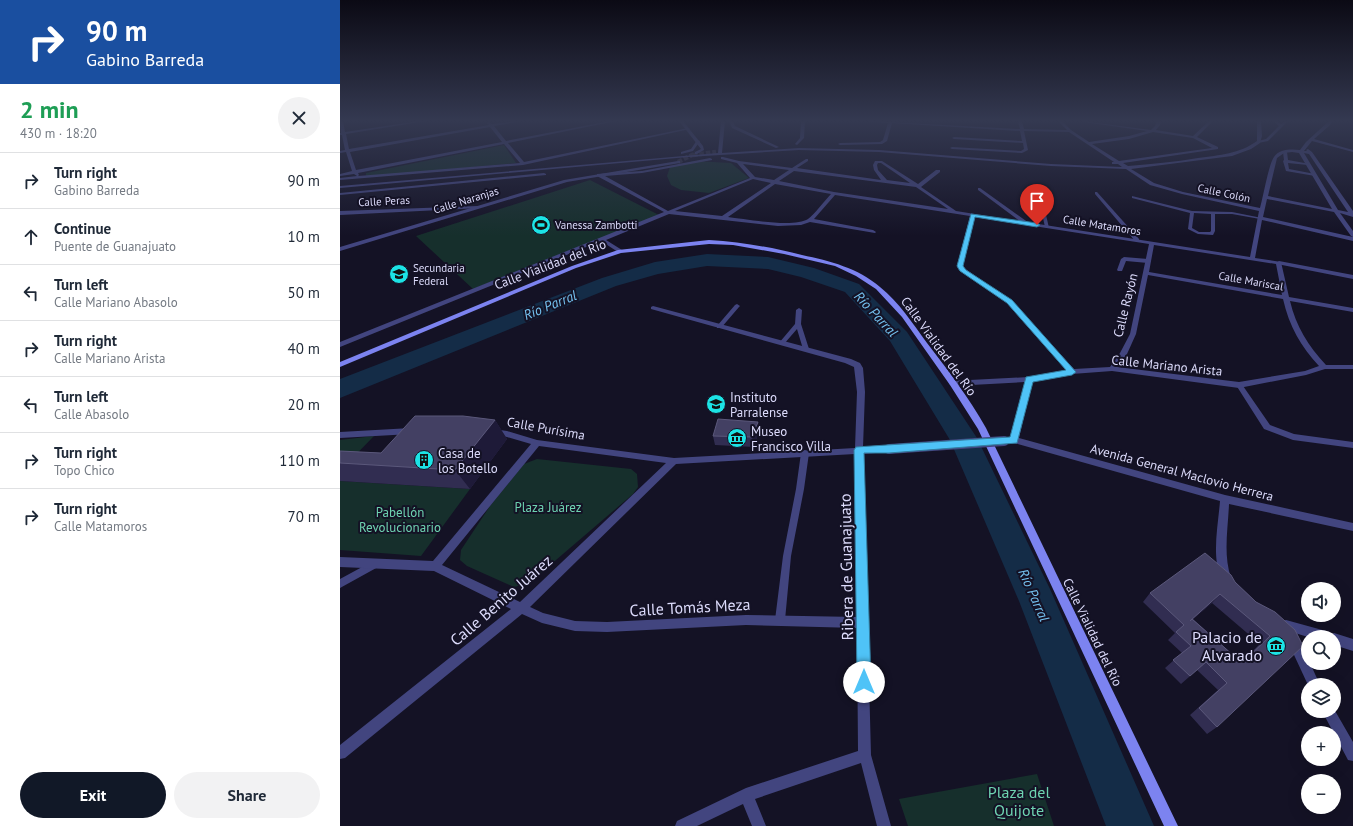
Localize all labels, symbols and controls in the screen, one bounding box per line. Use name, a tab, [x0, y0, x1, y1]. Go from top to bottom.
text: 90 m	[86, 12, 147, 49]
icon: right	[20, 16, 72, 68]
text: Gabino Barreda	[86, 48, 204, 71]
text: 2 min	[20, 94, 79, 125]
button: close	[278, 97, 320, 139]
text: 430 m · 18:20	[20, 125, 97, 142]
text: Turn right	[54, 163, 117, 182]
icon: right	[20, 170, 42, 192]
text: 90 m	[287, 171, 320, 190]
street label: Calle Colón	[1196, 181, 1252, 205]
text: Gabino Barreda	[54, 182, 139, 199]
street label: Calle Naranjas	[432, 183, 501, 217]
pin	[1020, 184, 1054, 225]
icon: arrive	[1026, 190, 1048, 212]
street label: Calle Peras	[358, 193, 411, 209]
street label: Calle Matamoros	[1062, 212, 1142, 238]
sports icon: Vanessa Zambotti	[530, 214, 552, 236]
place label: Vanessa Zambotti	[554, 218, 638, 232]
text: Continue	[54, 219, 111, 238]
icon: ahead	[20, 226, 42, 248]
text: 10 m	[287, 227, 320, 246]
street label: Calle Vialidad del Río	[492, 235, 608, 294]
text: Puente de Guanajuato	[54, 238, 176, 255]
place label: Secundaria Federal	[413, 261, 465, 288]
school or university icon: Secundaria Federal	[388, 263, 410, 285]
street label: Calle Mariscal	[1217, 268, 1285, 294]
street label: Calle Rayón	[1109, 271, 1142, 339]
text: Turn left	[54, 275, 108, 294]
icon: left	[20, 282, 42, 304]
text: 50 m	[287, 283, 320, 302]
water label: Río Parral	[521, 286, 580, 324]
water label: Río Parral	[850, 287, 902, 341]
street label: Calle Vialidad del Río	[897, 293, 980, 399]
text: Calle Mariano Abasolo	[54, 294, 178, 311]
text: Turn right	[54, 331, 117, 350]
icon: right	[20, 338, 42, 360]
text: 40 m	[287, 339, 320, 358]
text: Calle Mariano Arista	[54, 350, 165, 367]
street label: Calle Mariano Arista	[1111, 351, 1223, 380]
text: Turn left	[54, 387, 108, 406]
place label: Instituto Parralense	[730, 389, 788, 421]
school or university icon: Instituto Parralense	[705, 393, 727, 415]
icon: left	[20, 394, 42, 416]
text: 20 m	[287, 395, 320, 414]
text: Calle Abasolo	[54, 406, 129, 423]
street label: Calle Purísima	[506, 413, 586, 444]
place label: Museo Francisco Villa	[751, 423, 831, 455]
museum icon: Museo Francisco Villa	[726, 427, 748, 449]
street label: Avenida General Maclovio Herrera	[1088, 440, 1275, 505]
text: Turn right	[54, 443, 117, 462]
place label: Casa de los Botello	[438, 445, 498, 477]
building icon: Casa de los Botello	[413, 449, 435, 471]
icon: right	[20, 450, 42, 472]
text: 110 m	[279, 451, 320, 470]
text: Topo Chico	[54, 462, 115, 479]
street label: Ribera de Guanajuato	[835, 493, 857, 641]
text: Turn right	[54, 499, 117, 518]
park label: Plaza Juárez	[514, 499, 582, 516]
park label: Pabellón Revolucionario	[359, 504, 441, 536]
icon: right	[20, 506, 42, 528]
text: 70 m	[287, 507, 320, 526]
text: Calle Matamoros	[54, 518, 147, 535]
street label: Calle Benito Juárez	[446, 550, 556, 650]
water label: Río Parral	[1014, 566, 1054, 624]
street label: Calle Vialidad del Río	[1059, 575, 1126, 689]
map controls	[1301, 582, 1341, 814]
button: sound	[1301, 582, 1341, 622]
street label: Calle Tomás Meza	[629, 594, 751, 620]
place label: Palacio de Alvarado	[1192, 627, 1262, 665]
button: search	[1301, 630, 1341, 670]
museum icon: Palacio de Alvarado	[1265, 635, 1287, 657]
position arrow	[843, 661, 885, 703]
button: layers	[1301, 678, 1341, 718]
button: +	[1301, 726, 1341, 766]
button: Exit	[20, 772, 166, 818]
button: Share	[174, 772, 320, 818]
button: −	[1301, 774, 1341, 814]
park label: Plaza del Quijote	[988, 782, 1050, 820]

